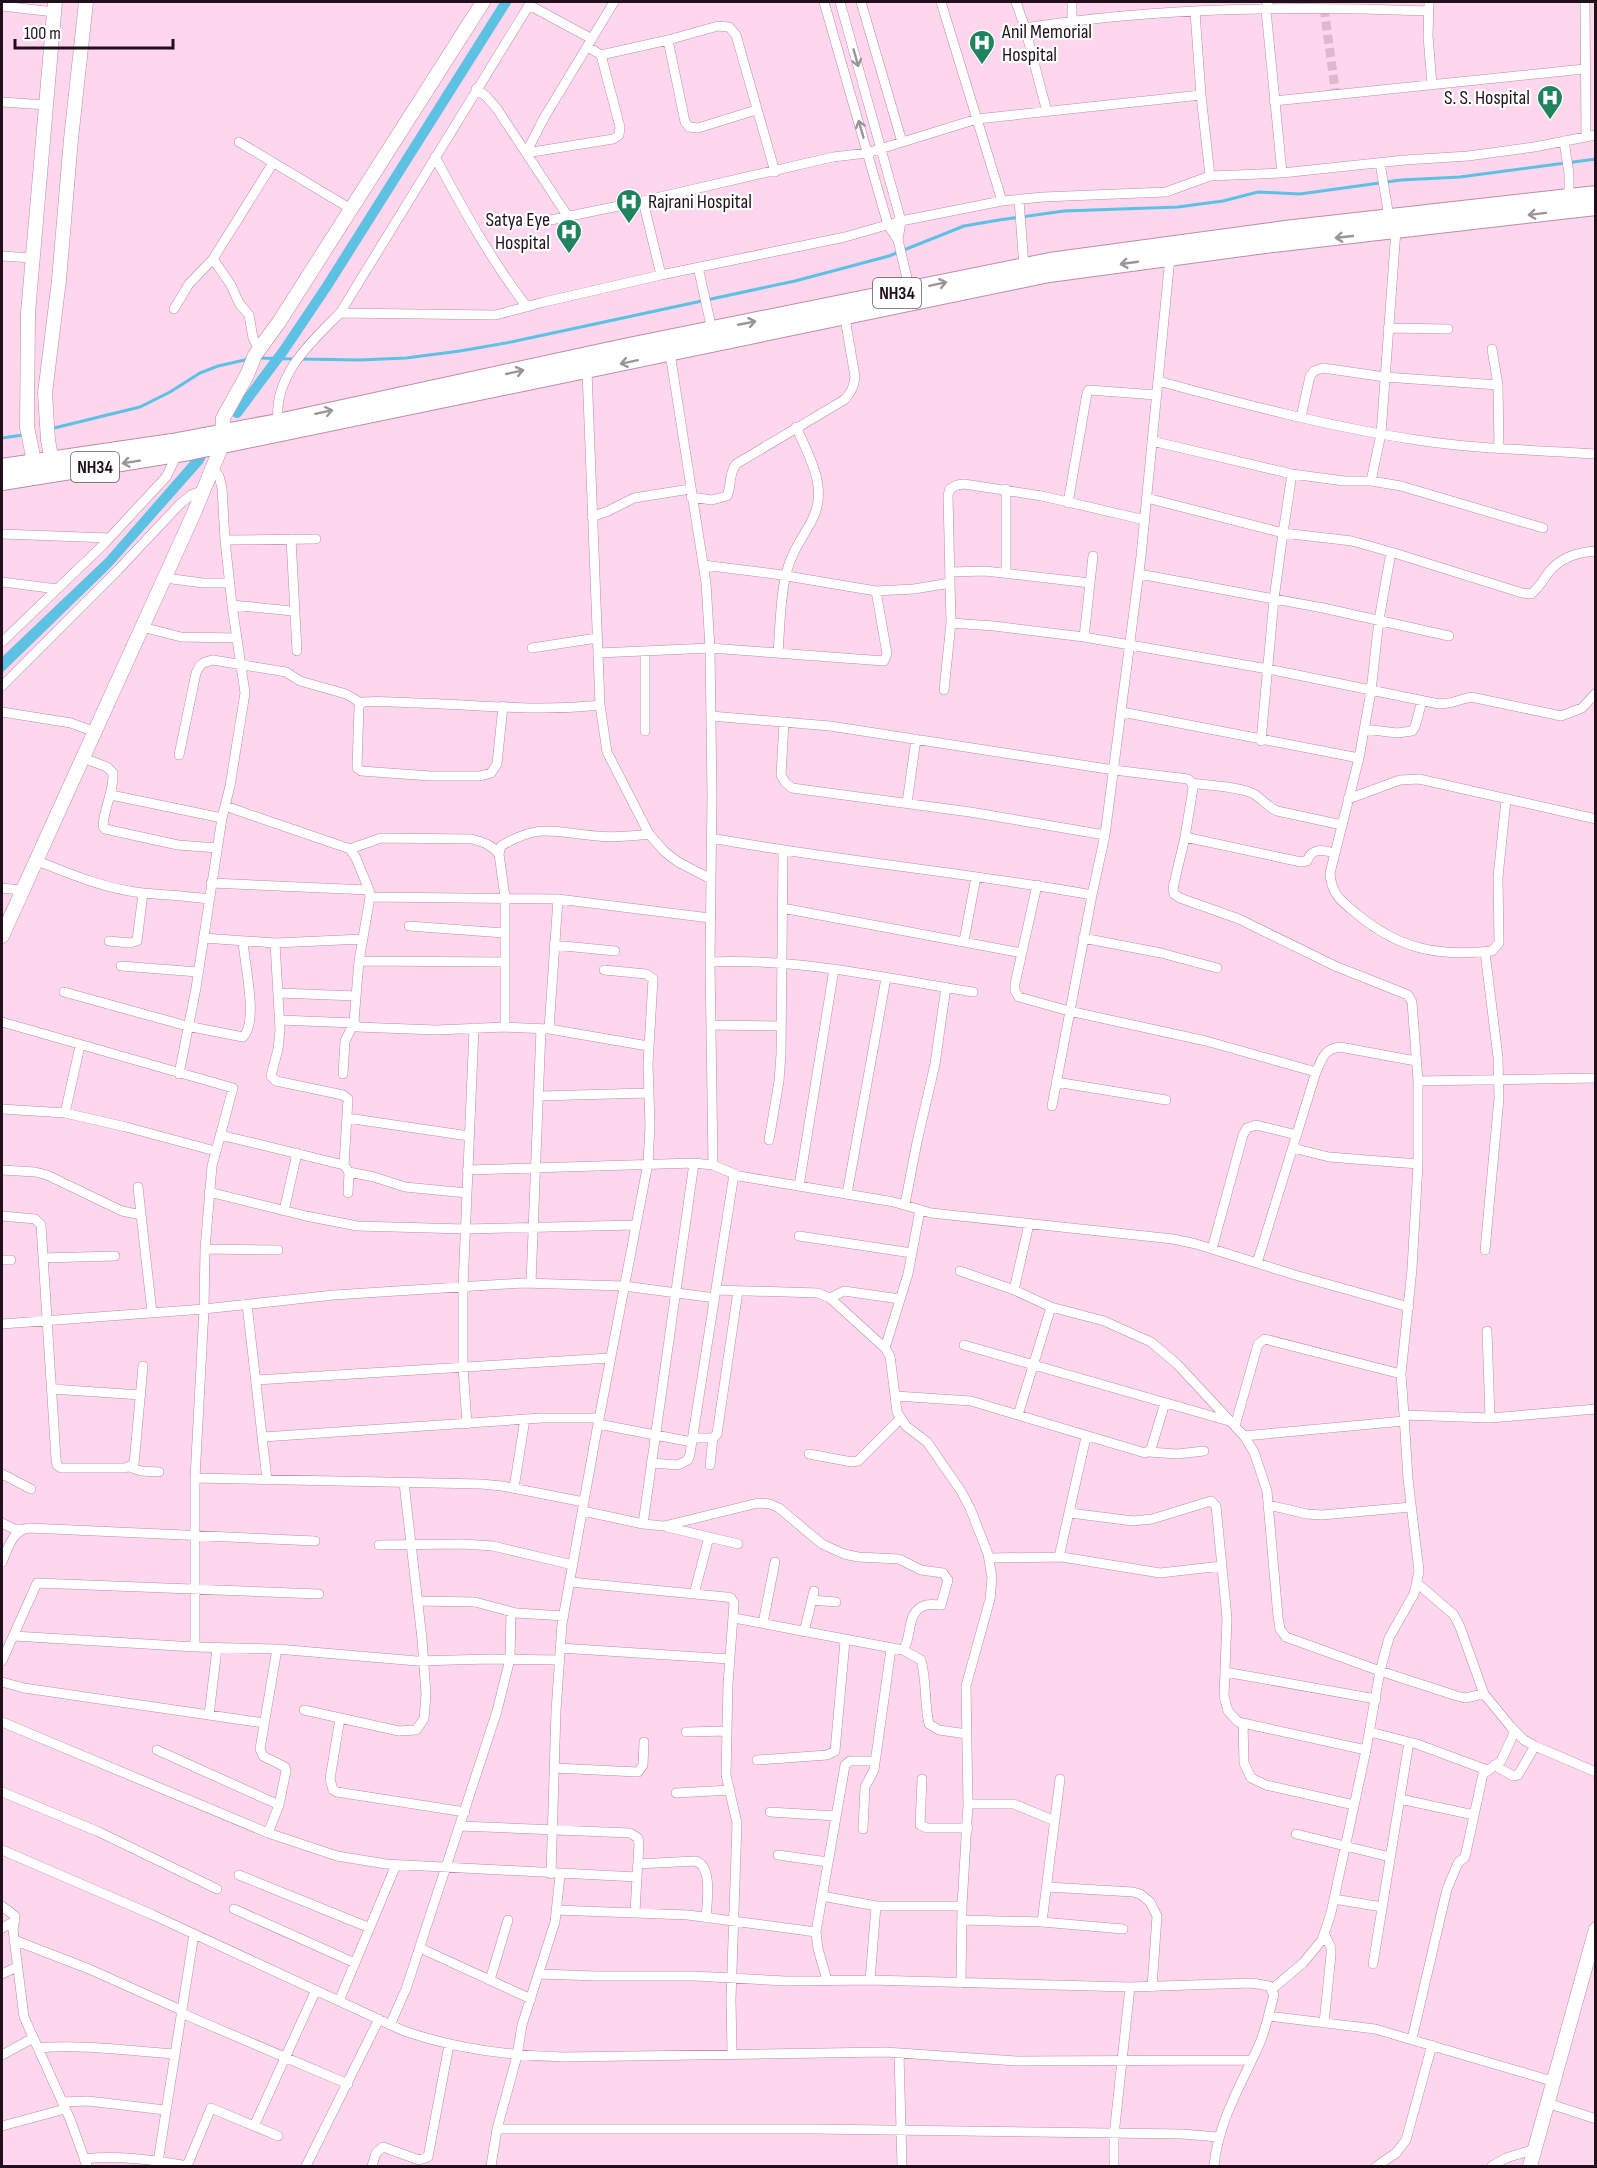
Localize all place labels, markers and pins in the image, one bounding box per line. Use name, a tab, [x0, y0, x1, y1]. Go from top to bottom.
place label: Anil Memorial Hospital	[1001, 20, 1092, 67]
hospital icon: Anil Memorial Hospital	[967, 28, 997, 66]
hospital icon: S. S. Hospital	[1535, 83, 1565, 121]
place label: S. S. Hospital	[1444, 86, 1530, 110]
hospital icon: Rajrani Hospital	[614, 187, 644, 225]
place label: Rajrani Hospital	[648, 190, 752, 214]
place label: Satya Eye Hospital	[485, 208, 550, 255]
hospital icon: Satya Eye Hospital	[554, 217, 584, 255]

